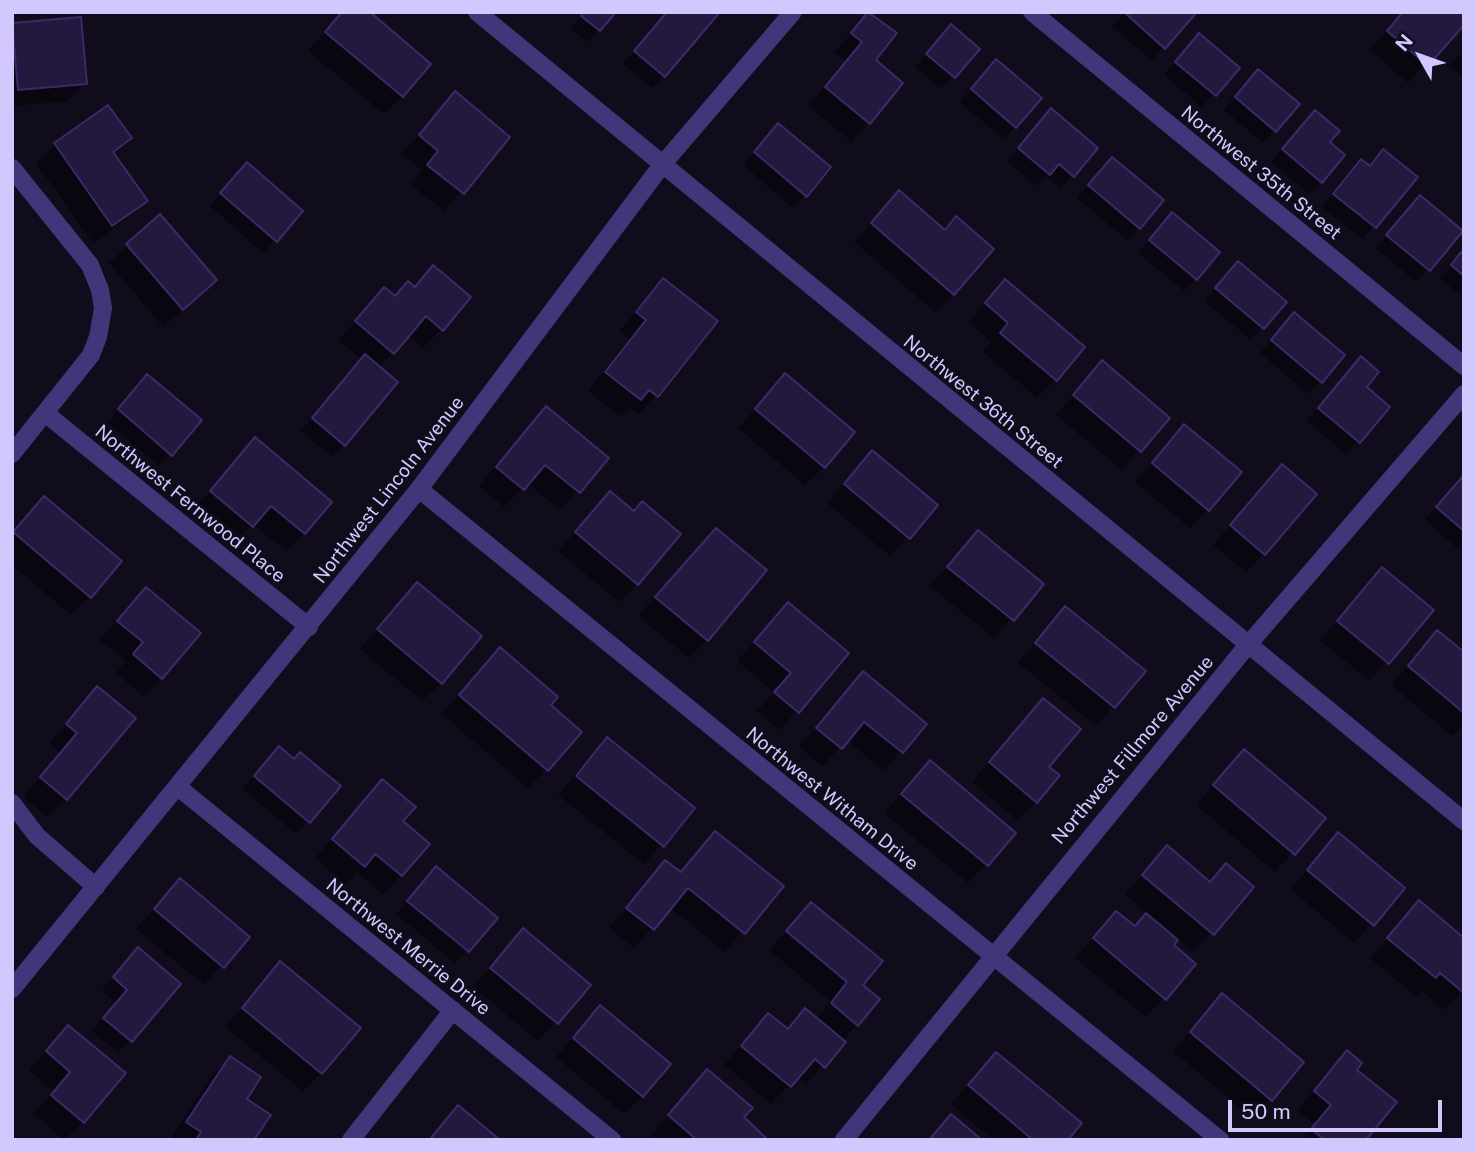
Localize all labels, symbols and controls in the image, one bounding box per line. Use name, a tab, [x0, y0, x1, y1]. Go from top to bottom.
north arrow	[1385, 21, 1455, 91]
text: N	[1391, 30, 1417, 55]
street label: Northwest 35th Street	[1176, 101, 1346, 245]
street label: Northwest 36th Street	[899, 331, 1067, 473]
street label: Northwest Lincoln Avenue	[309, 392, 469, 588]
street label: Northwest Fernwood Place	[90, 420, 290, 588]
street label: Northwest Fillmore Avenue	[1047, 651, 1219, 849]
street label: Northwest Witham Drive	[741, 722, 923, 876]
street label: Northwest Merrie Drive	[321, 874, 495, 1020]
scale bar	[1231, 1086, 1444, 1130]
text: 50 m	[1241, 1099, 1291, 1124]

